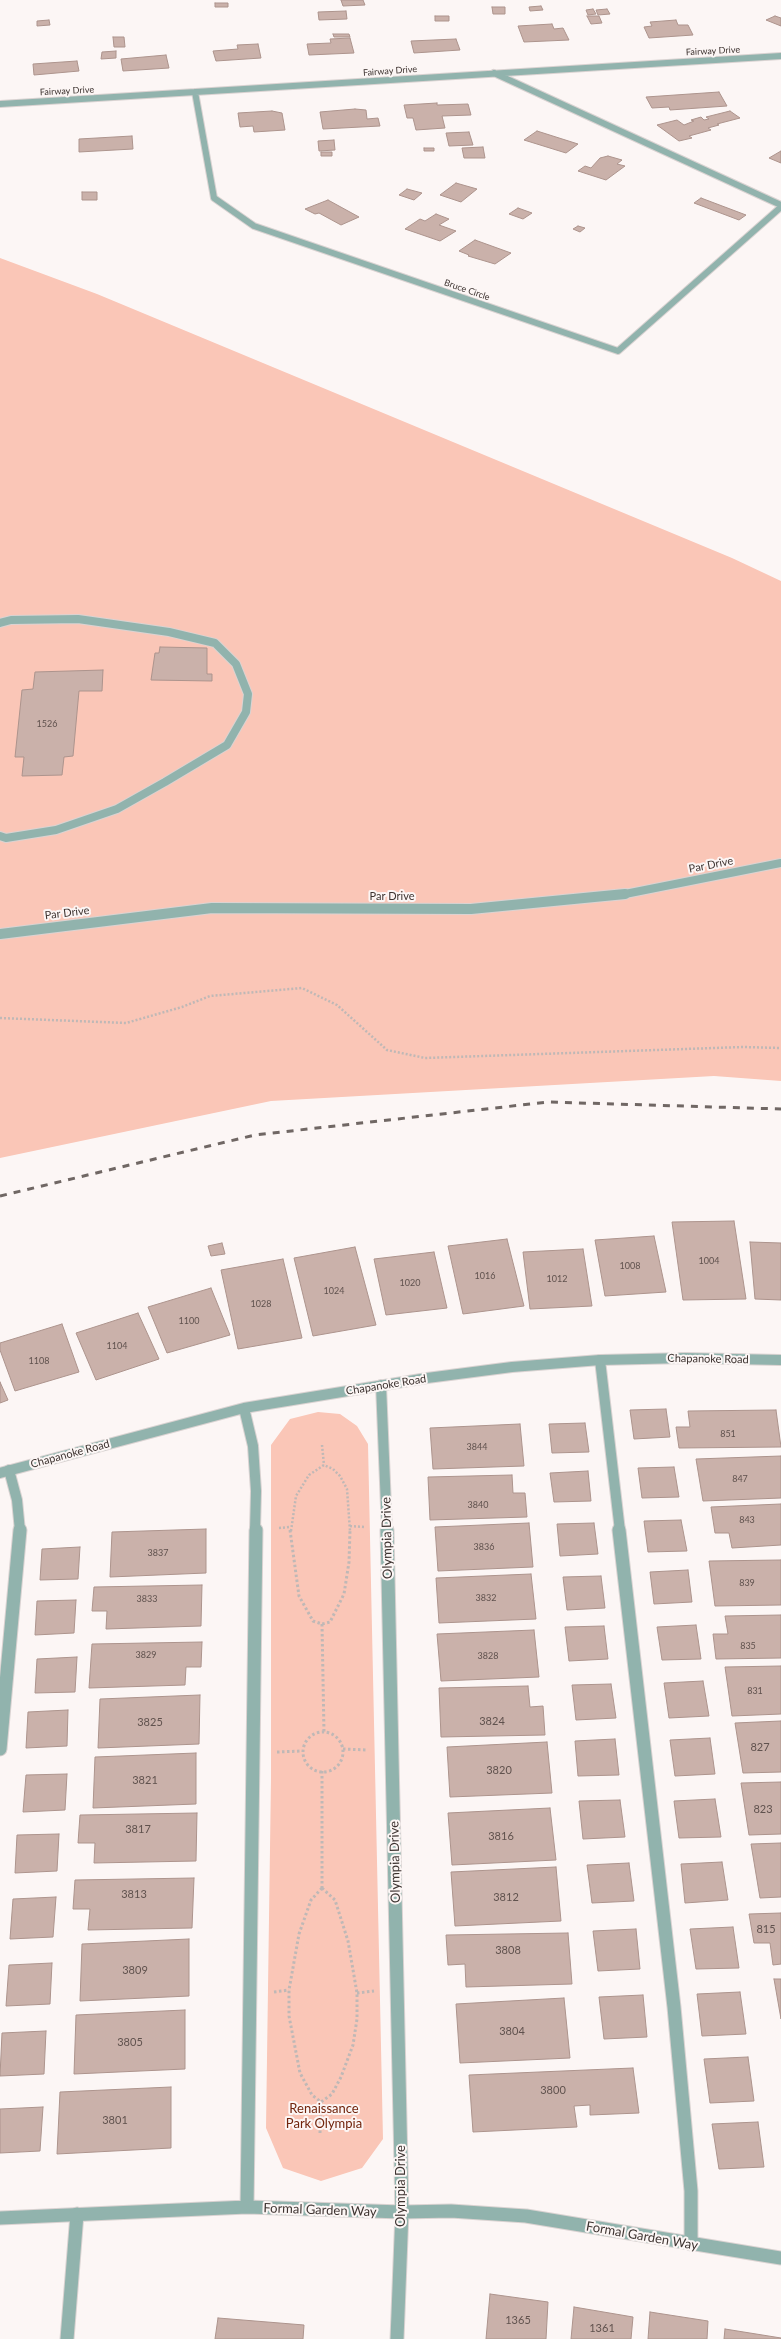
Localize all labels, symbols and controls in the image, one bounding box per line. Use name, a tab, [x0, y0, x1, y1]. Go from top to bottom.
street label: Fairway Drive	[686, 44, 740, 58]
street label: Fairway Drive	[363, 64, 417, 78]
street label: Fairway Drive	[40, 84, 94, 98]
street label: Bruce Circle	[443, 277, 491, 303]
house number: 1526	[37, 719, 57, 729]
street label: Par Drive	[688, 854, 734, 876]
street label: Par Drive	[370, 889, 414, 903]
street label: Par Drive	[44, 904, 90, 922]
house number: 1004	[699, 1256, 719, 1266]
house number: 1008	[620, 1261, 640, 1271]
house number: 1016	[475, 1271, 495, 1281]
house number: 1012	[547, 1274, 567, 1284]
house number: 1020	[400, 1278, 420, 1288]
house number: 1024	[324, 1286, 344, 1296]
house number: 1028	[251, 1299, 271, 1309]
house number: 1100	[179, 1316, 199, 1326]
house number: 1104	[107, 1341, 127, 1351]
street label: Chapanoke Road	[667, 1352, 749, 1366]
house number: 1108	[29, 1356, 49, 1366]
street label: Chapanoke Road	[345, 1372, 427, 1398]
house number: 851	[720, 1429, 736, 1439]
street label: Chapanoke Road	[29, 1437, 111, 1471]
house number: 3844	[467, 1442, 487, 1452]
house number: 847	[732, 1474, 748, 1484]
street label: Olympia Drive	[378, 1497, 396, 1579]
house number: 3840	[468, 1500, 488, 1510]
house number: 843	[739, 1515, 755, 1525]
house number: 3836	[474, 1542, 494, 1552]
house number: 3837	[148, 1548, 168, 1558]
house number: 839	[739, 1578, 755, 1588]
house number: 3832	[476, 1593, 496, 1603]
house number: 3833	[137, 1594, 157, 1604]
house number: 835	[740, 1641, 756, 1651]
house number: 3829	[136, 1650, 156, 1660]
house number: 3828	[478, 1651, 498, 1661]
house number: 831	[747, 1686, 763, 1696]
house number: 3824	[479, 1714, 505, 1728]
house number: 3825	[137, 1715, 163, 1729]
house number: 827	[750, 1740, 770, 1754]
house number: 3820	[486, 1763, 512, 1777]
house number: 3821	[132, 1773, 158, 1787]
house number: 823	[753, 1802, 773, 1816]
street label: Olympia Drive	[386, 1821, 404, 1903]
house number: 3817	[125, 1822, 151, 1836]
house number: 3816	[488, 1829, 514, 1843]
house number: 3813	[121, 1887, 147, 1901]
house number: 3812	[493, 1890, 519, 1904]
house number: 815	[756, 1922, 776, 1936]
house number: 3808	[495, 1943, 521, 1957]
house number: 3809	[122, 1963, 148, 1977]
house number: 3804	[499, 2024, 525, 2038]
house number: 3805	[117, 2035, 143, 2049]
house number: 3800	[540, 2083, 566, 2097]
park label: Renaissance Park Olympia	[286, 2101, 362, 2132]
house number: 3801	[102, 2113, 128, 2127]
street label: Olympia Drive	[393, 2145, 409, 2227]
street label: Formal Garden Way	[263, 2200, 377, 2220]
street label: Formal Garden Way	[585, 2218, 699, 2254]
house number: 1365	[505, 2313, 531, 2327]
house number: 1361	[589, 2321, 615, 2335]

